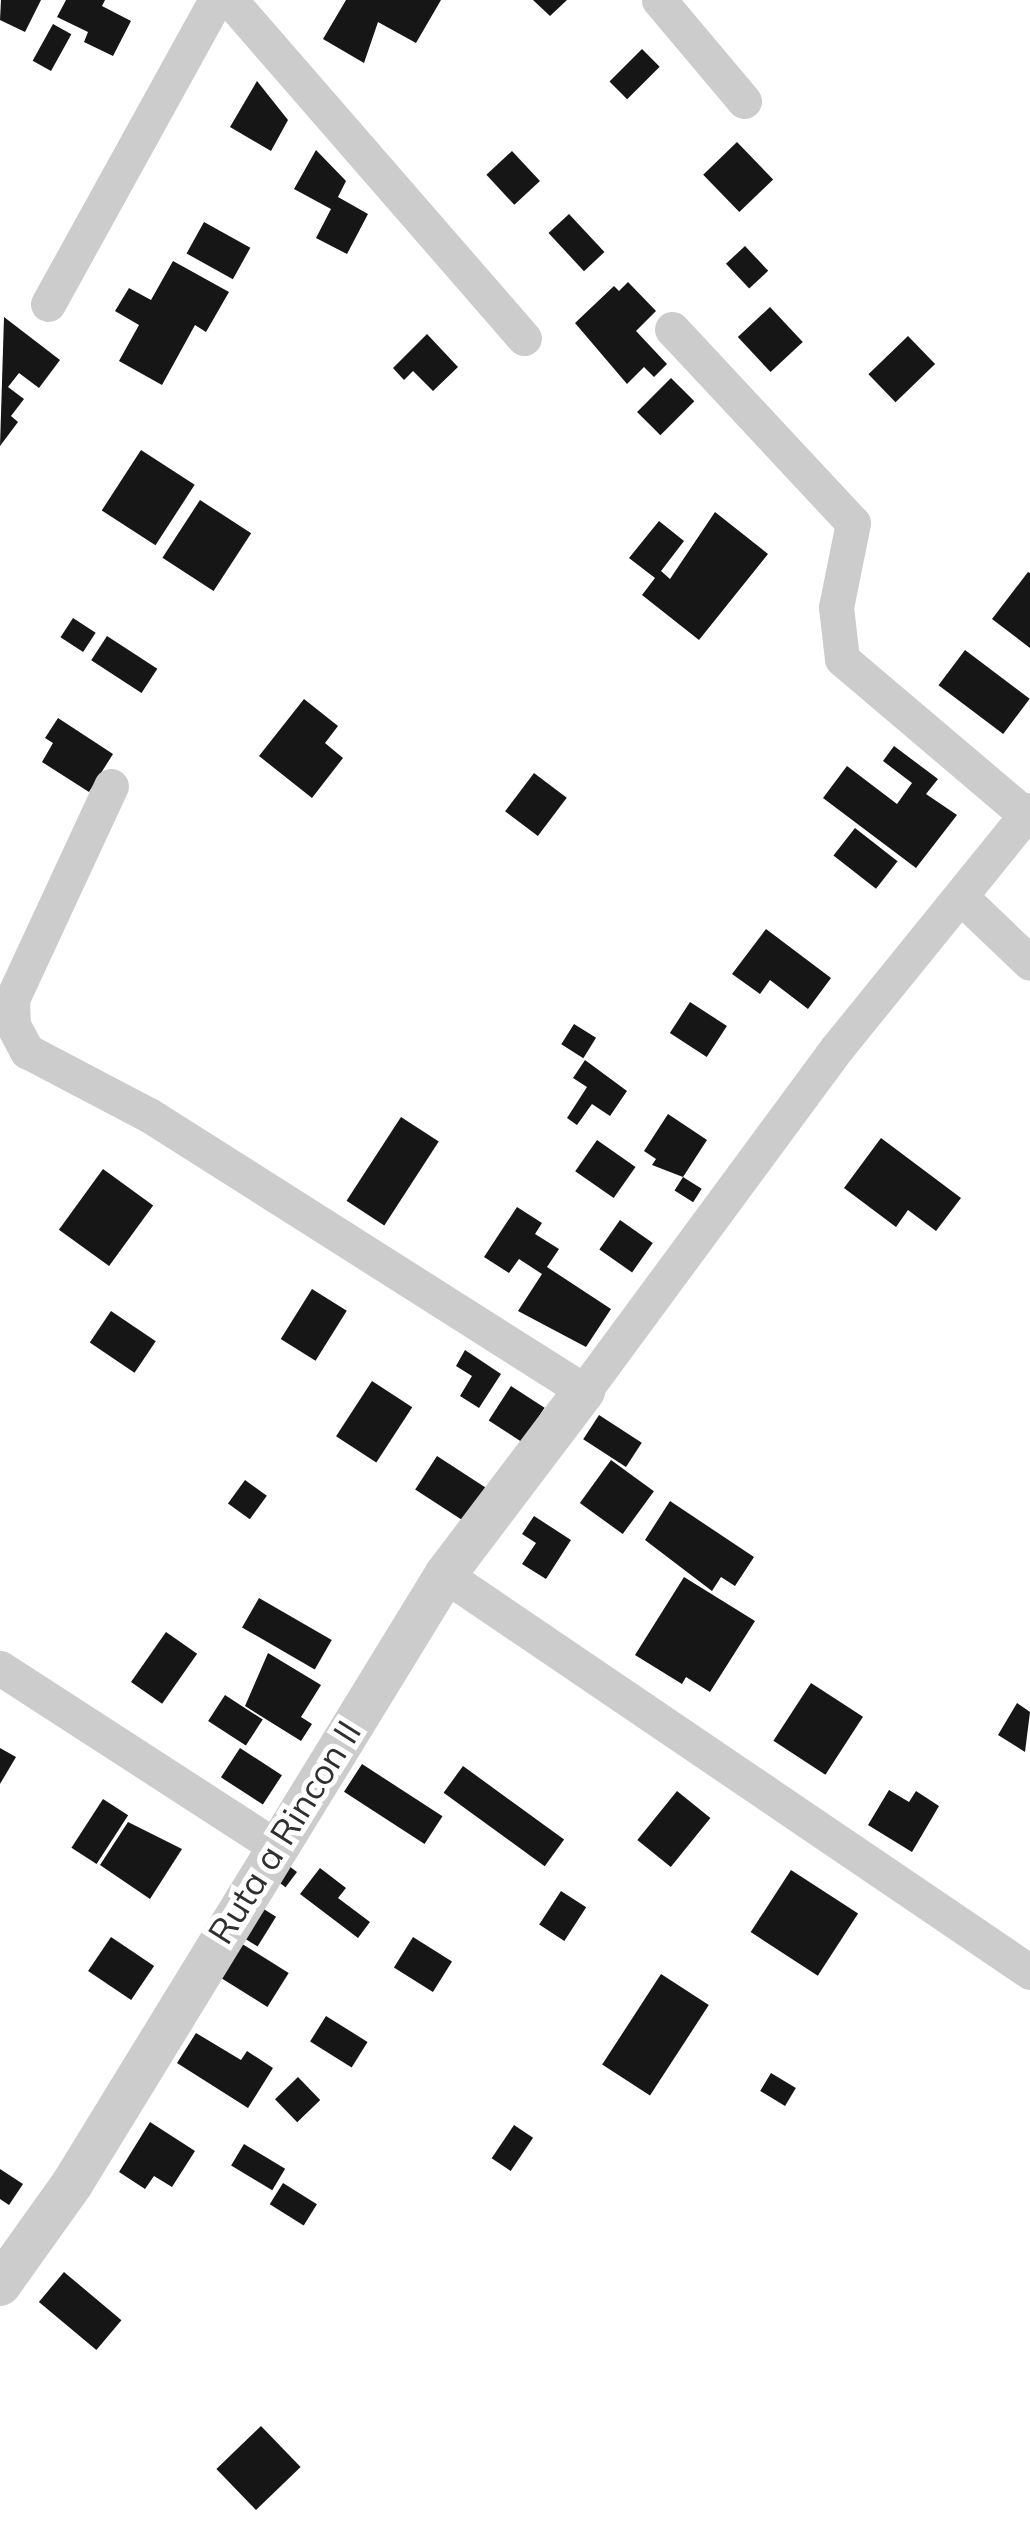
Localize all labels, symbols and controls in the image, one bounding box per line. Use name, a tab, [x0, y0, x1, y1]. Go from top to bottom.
street label: Ruta a Rincon II	[199, 1713, 369, 1951]

